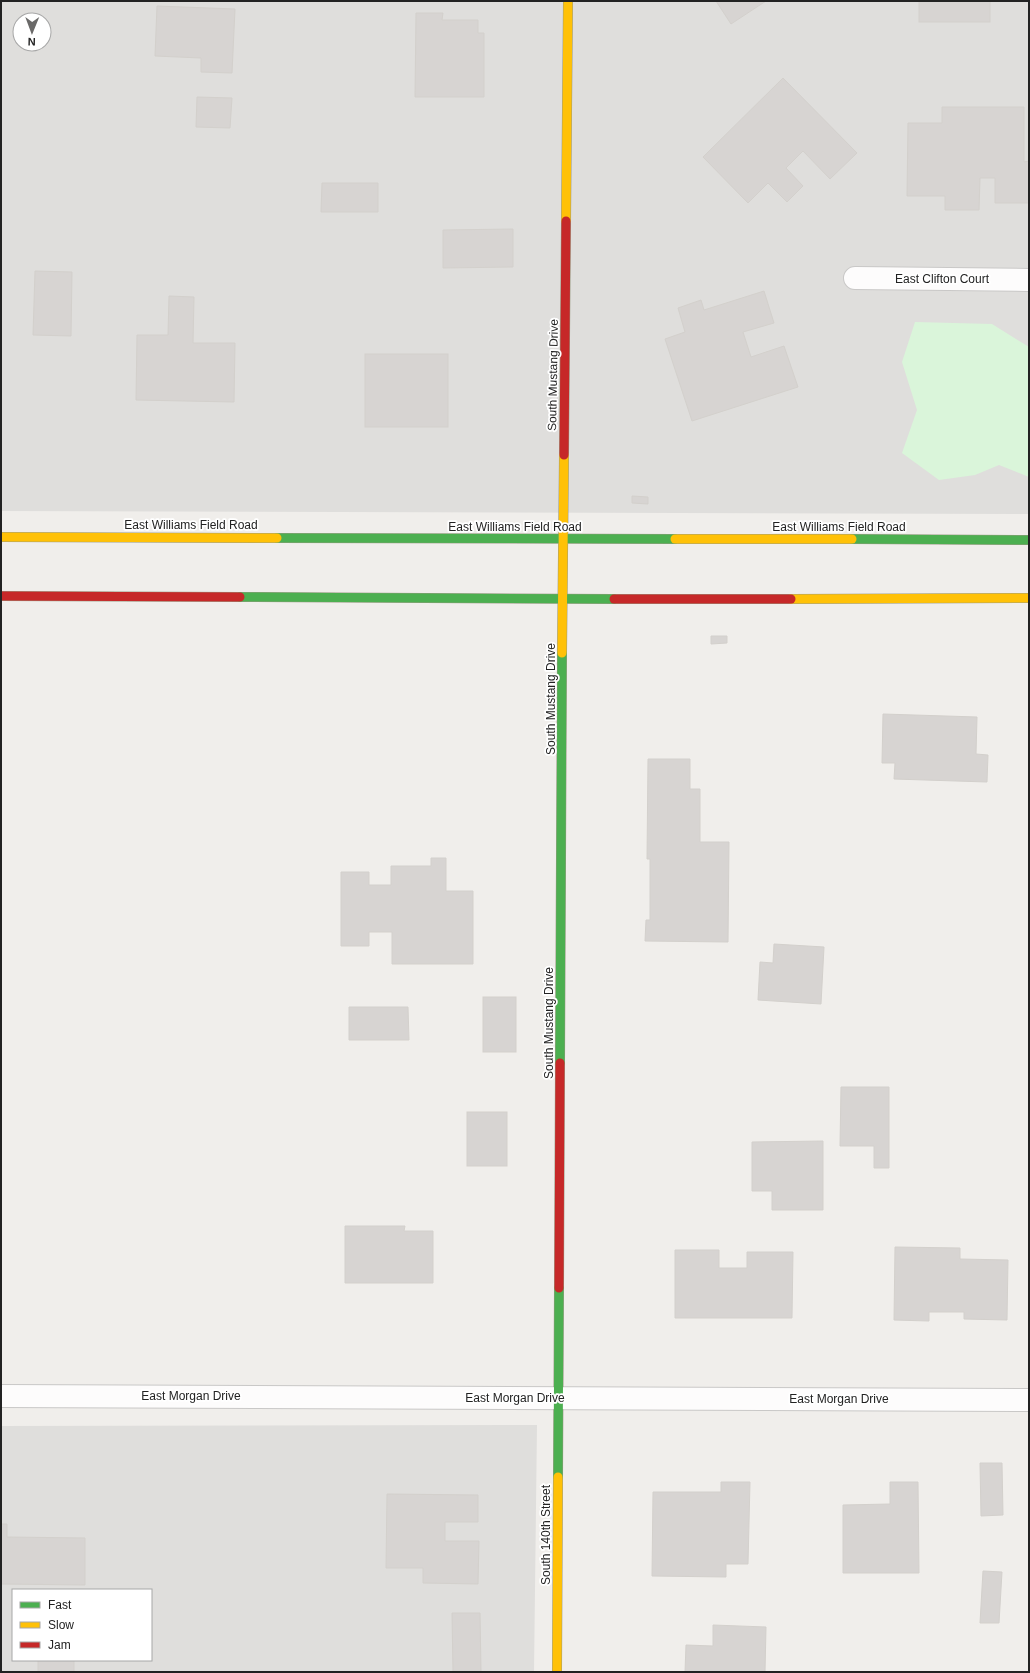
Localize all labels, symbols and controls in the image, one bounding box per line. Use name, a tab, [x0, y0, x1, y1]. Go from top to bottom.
north arrow	[12, 12, 52, 52]
text: N	[28, 36, 36, 48]
street label: East Clifton Court	[895, 272, 990, 286]
street label: South Mustang Drive	[545, 319, 561, 431]
street label: East Williams Field Road	[124, 518, 258, 532]
street label: East Williams Field Road	[448, 520, 582, 534]
street label: East Williams Field Road	[772, 520, 906, 534]
street label: South Mustang Drive	[544, 643, 558, 755]
street label: South Mustang Drive	[542, 967, 556, 1079]
street label: East Morgan Drive	[141, 1389, 241, 1403]
street label: East Morgan Drive	[465, 1391, 565, 1405]
street label: East Morgan Drive	[789, 1392, 889, 1406]
street label: South 140th Street	[539, 1484, 553, 1585]
legend	[12, 1589, 152, 1661]
text: Fast	[48, 1598, 72, 1612]
text: Slow	[48, 1618, 74, 1632]
text: Jam	[48, 1638, 71, 1652]

